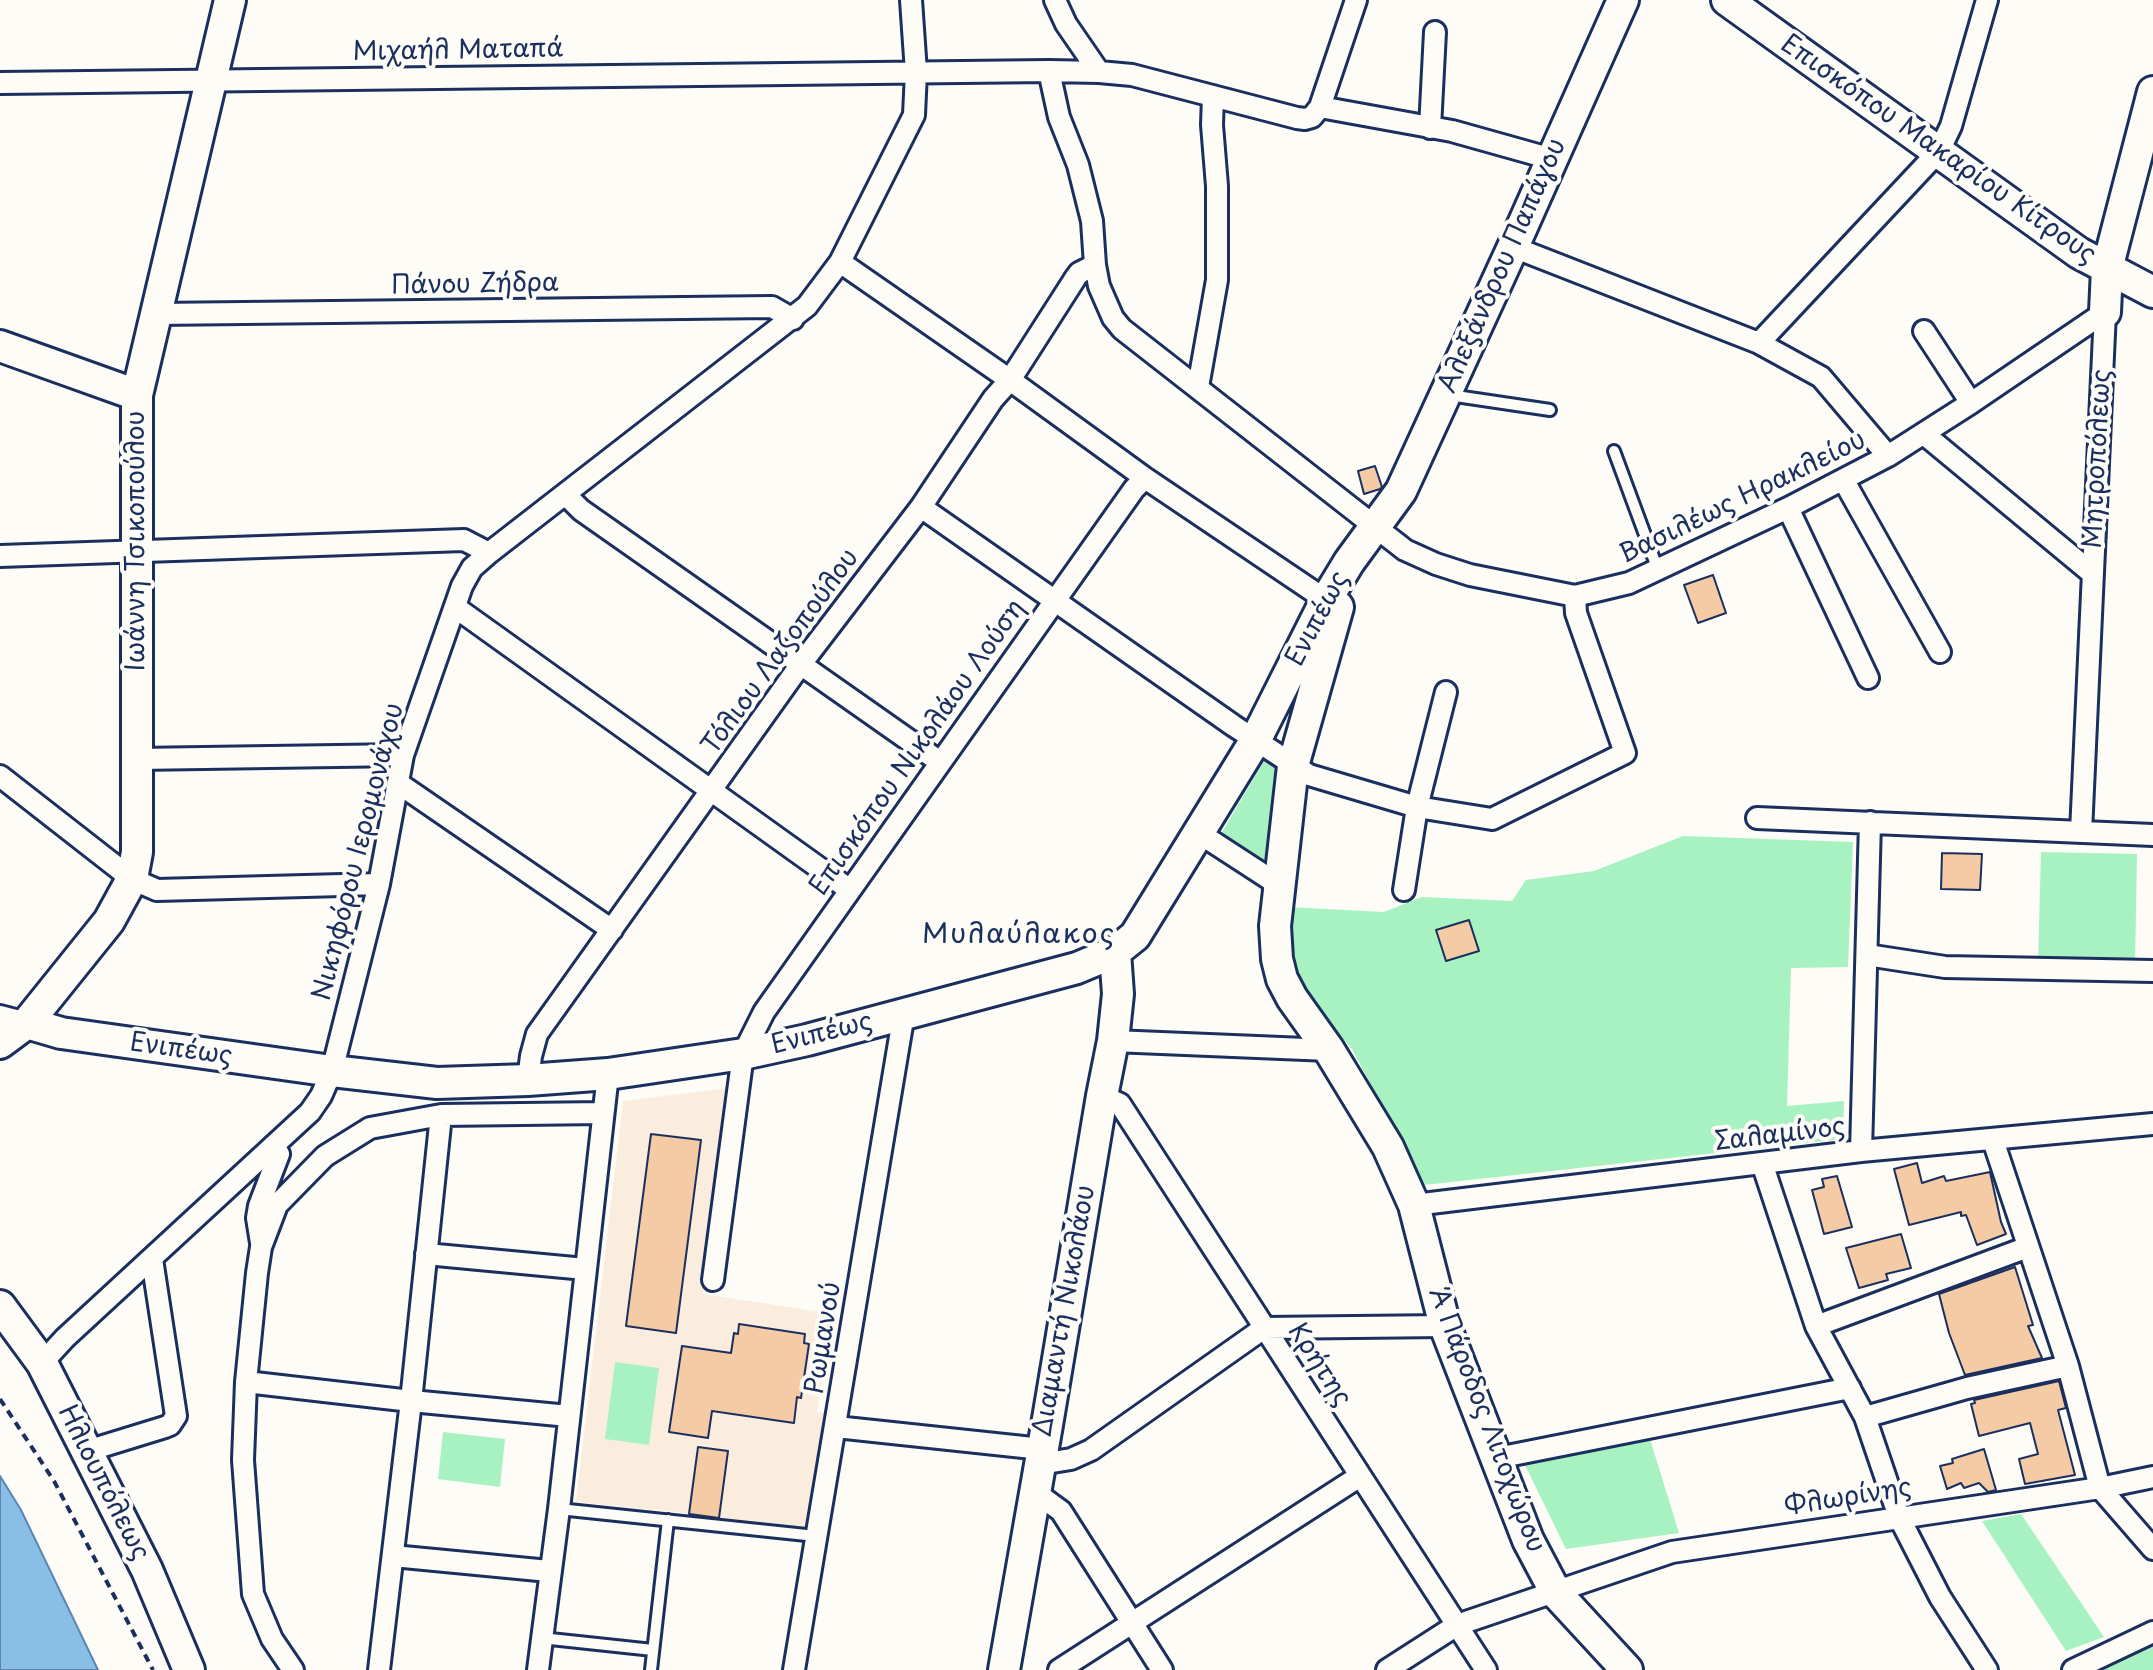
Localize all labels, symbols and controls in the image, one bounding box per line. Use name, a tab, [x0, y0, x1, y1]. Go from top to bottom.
street label: Επισκόπου Μακαρίου Κίτρους	[1774, 29, 2102, 271]
street label: Μιχαήλ Ματαπά	[352, 34, 564, 68]
street label: Αλεξάνδρου Παπάγου	[1433, 134, 1573, 398]
street label: Πάνου Ζήδρα	[391, 268, 559, 302]
street label: Μητροπόλεως	[2078, 368, 2118, 550]
street label: Ιωάννη Τσικοπούλου	[121, 411, 153, 671]
street label: Βασιλέως Ηρακλείου	[1615, 425, 1871, 571]
street label: Τόλιου Λαζοπούλου	[696, 543, 866, 761]
street label: Ενιπέως	[1280, 566, 1356, 672]
street label: Επισκόπου Νικολάου Λούση	[804, 594, 1032, 902]
street label: Νικηφόρου Ιερομονάχου	[307, 700, 411, 1004]
district label: Μυλαύλακος	[921, 918, 1117, 952]
street label: Ενιπέως	[768, 1006, 876, 1062]
street label: Ενιπέως	[128, 1027, 234, 1073]
street label: Σαλαμίνος	[1713, 1112, 1847, 1158]
street label: Διαμαντή Νικολάου	[1028, 1183, 1102, 1439]
street label: Ρωμανού	[800, 1280, 848, 1396]
street label: Α΄ Πάροδος Λιτοχώρου	[1421, 1283, 1551, 1557]
street label: Κρήτης	[1280, 1317, 1358, 1413]
street label: Ηλιουπόλεως	[51, 1400, 155, 1566]
street label: Φλωρίνης	[1782, 1473, 1914, 1523]

